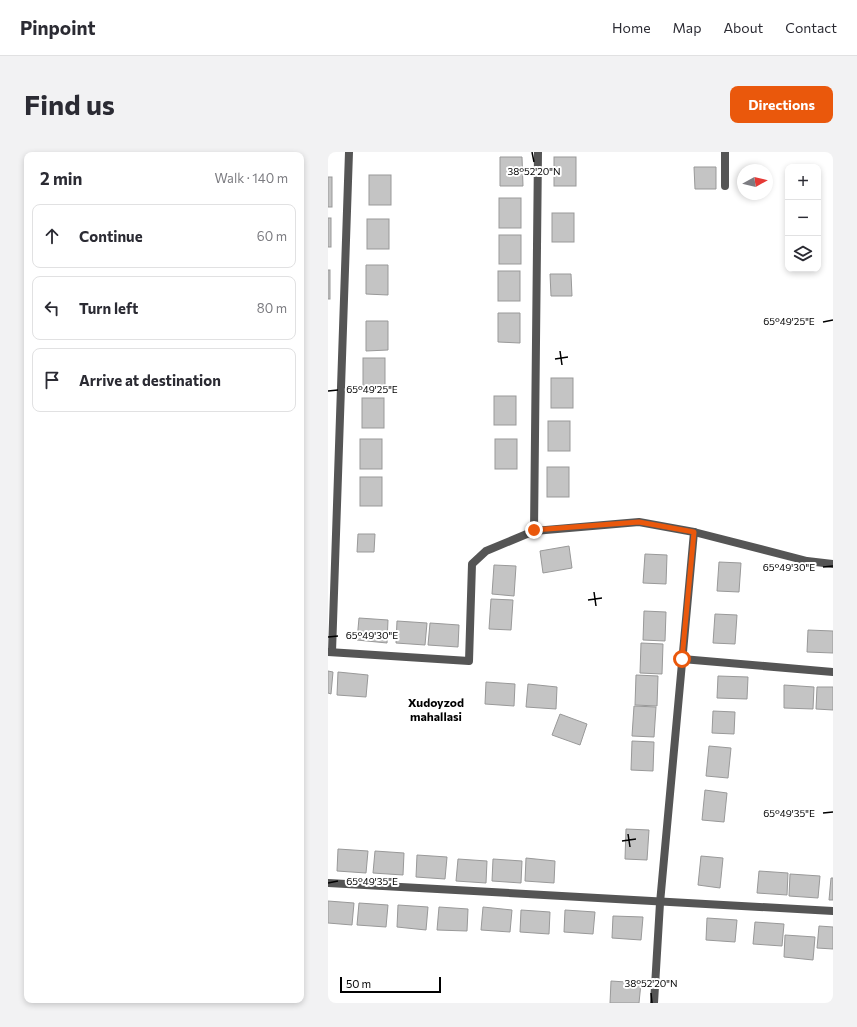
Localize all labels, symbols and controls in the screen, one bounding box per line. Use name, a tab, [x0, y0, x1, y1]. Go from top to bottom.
text: Pinpoint	[20, 16, 96, 39]
text: Home	[612, 19, 651, 36]
text: Map	[673, 19, 701, 36]
text: About	[723, 19, 763, 36]
text: Contact	[785, 19, 837, 36]
button: Directions	[730, 86, 833, 123]
text: Find us	[24, 87, 115, 121]
north arrow	[737, 164, 773, 200]
map controls	[785, 164, 821, 272]
button: +	[785, 164, 821, 200]
text: 38°52'20"N	[507, 165, 561, 177]
text: 2 min	[40, 168, 82, 189]
text: Walk · 140 m	[215, 170, 288, 186]
button: −	[785, 200, 821, 236]
icon: ahead	[41, 225, 63, 247]
text: Continue	[79, 227, 143, 245]
text: 60 m	[257, 228, 287, 244]
button: layers	[785, 236, 821, 272]
icon: left	[41, 297, 63, 319]
text: Turn left	[79, 299, 138, 317]
text: 80 m	[257, 300, 287, 316]
text: 65°49'25"E	[763, 315, 815, 327]
icon: arrive	[41, 369, 63, 391]
text: Arrive at destination	[79, 371, 221, 389]
text: 65°49'25"E	[346, 383, 398, 395]
route end	[525, 521, 543, 539]
text: 65°49'30"E	[763, 561, 815, 573]
text: 65°49'30"E	[346, 629, 398, 641]
route start	[673, 650, 691, 668]
district label: Xudoyzod mahallasi	[408, 695, 464, 723]
text: 65°49'35"E	[763, 807, 815, 819]
text: 65°49'35"E	[346, 875, 398, 887]
scale bar	[340, 975, 441, 994]
text: 50 m	[346, 977, 371, 990]
text: 38°52'20"N	[624, 977, 678, 989]

